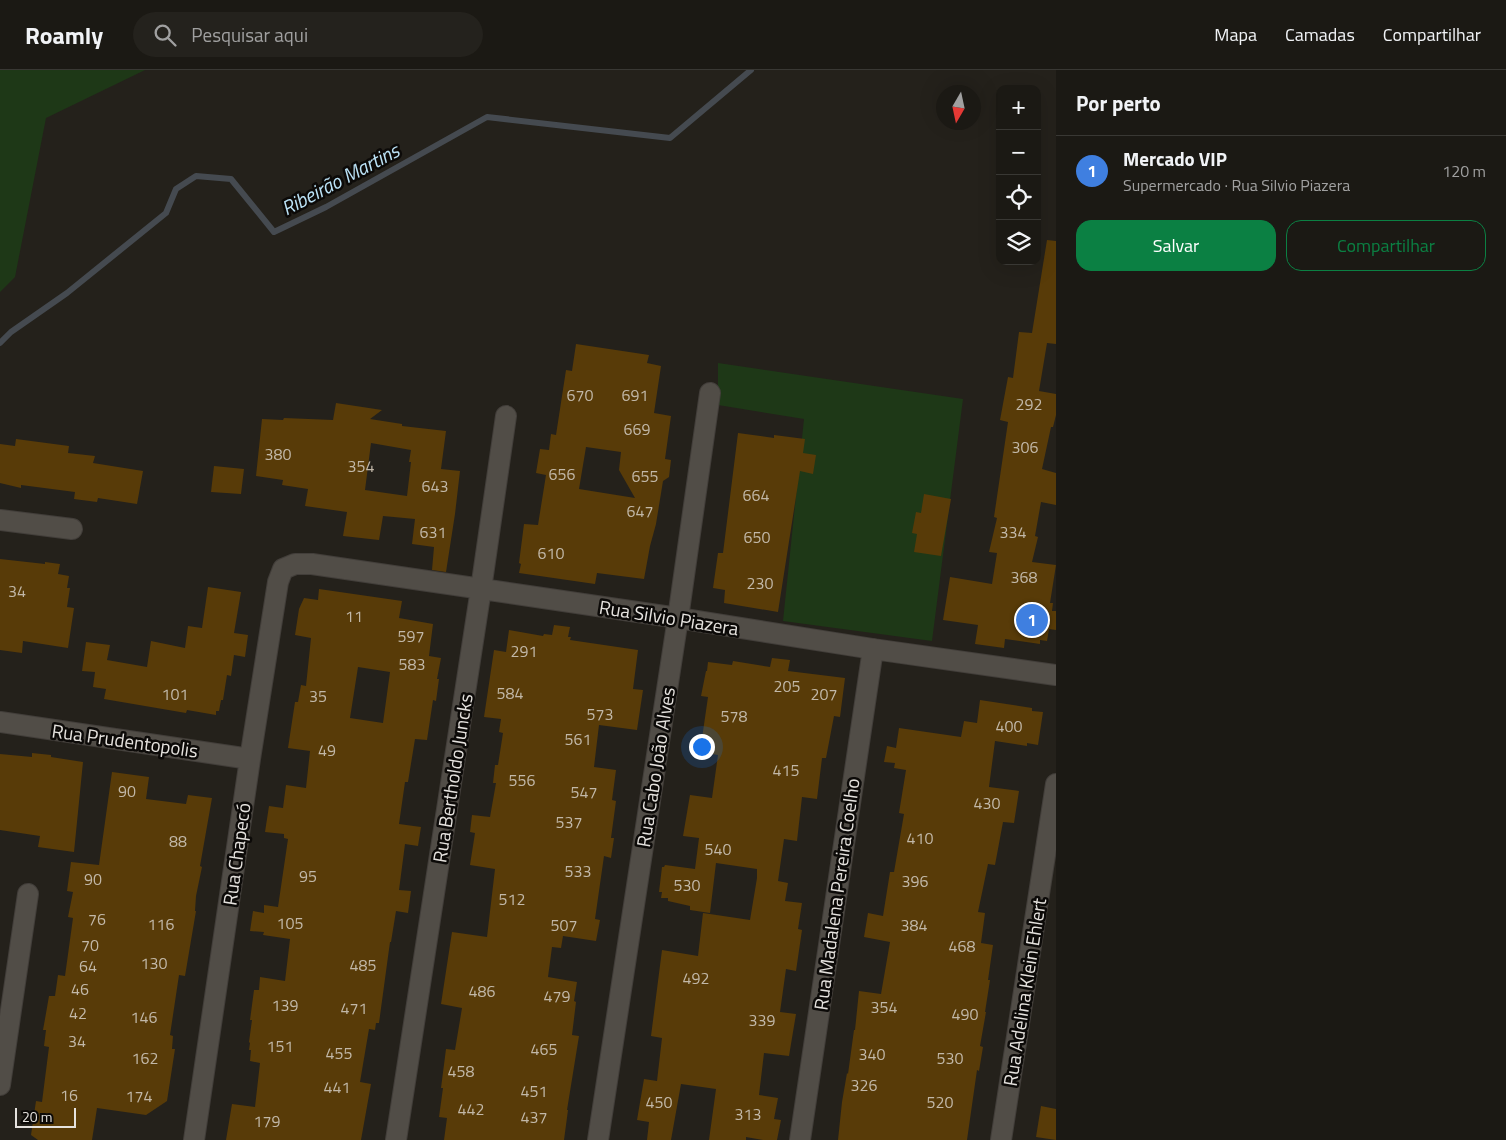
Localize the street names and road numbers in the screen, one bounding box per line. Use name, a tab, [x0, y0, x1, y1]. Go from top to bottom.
street label: Rua Silvio Piazera	[597, 592, 741, 642]
street label: Rua Cabo João Alves	[628, 685, 682, 849]
street label: Rua Bertholdo Juncks	[424, 691, 480, 865]
street label: Rua Prudentopolis	[50, 715, 200, 765]
street label: Rua Madalena Pereira Coelho	[805, 776, 867, 1012]
street label: Rua Chapecó	[214, 801, 258, 907]
street label: Rua Adelina Klein Ehlert	[995, 896, 1053, 1088]

